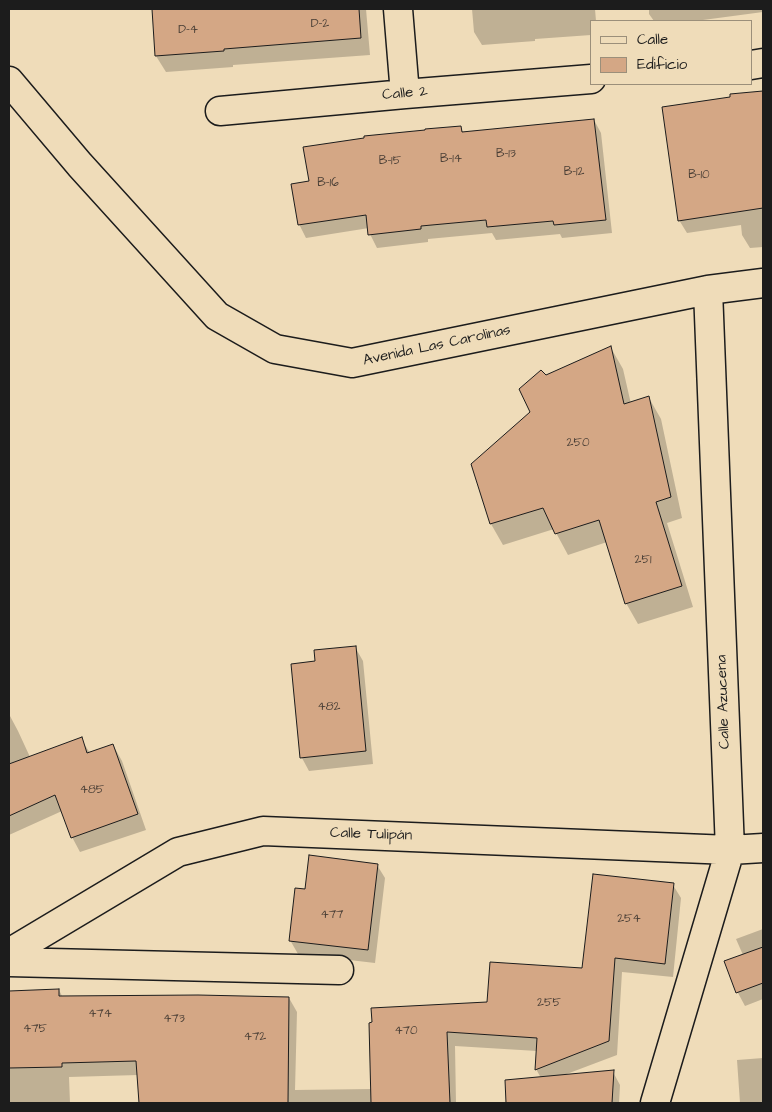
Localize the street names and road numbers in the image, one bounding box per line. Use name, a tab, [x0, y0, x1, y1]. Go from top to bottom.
street label: Calle 2	[381, 83, 429, 105]
street label: Avenida Las Carolinas	[362, 322, 512, 370]
street label: Calle Azucena	[713, 654, 735, 750]
street label: Calle Tulipán	[330, 825, 412, 845]

